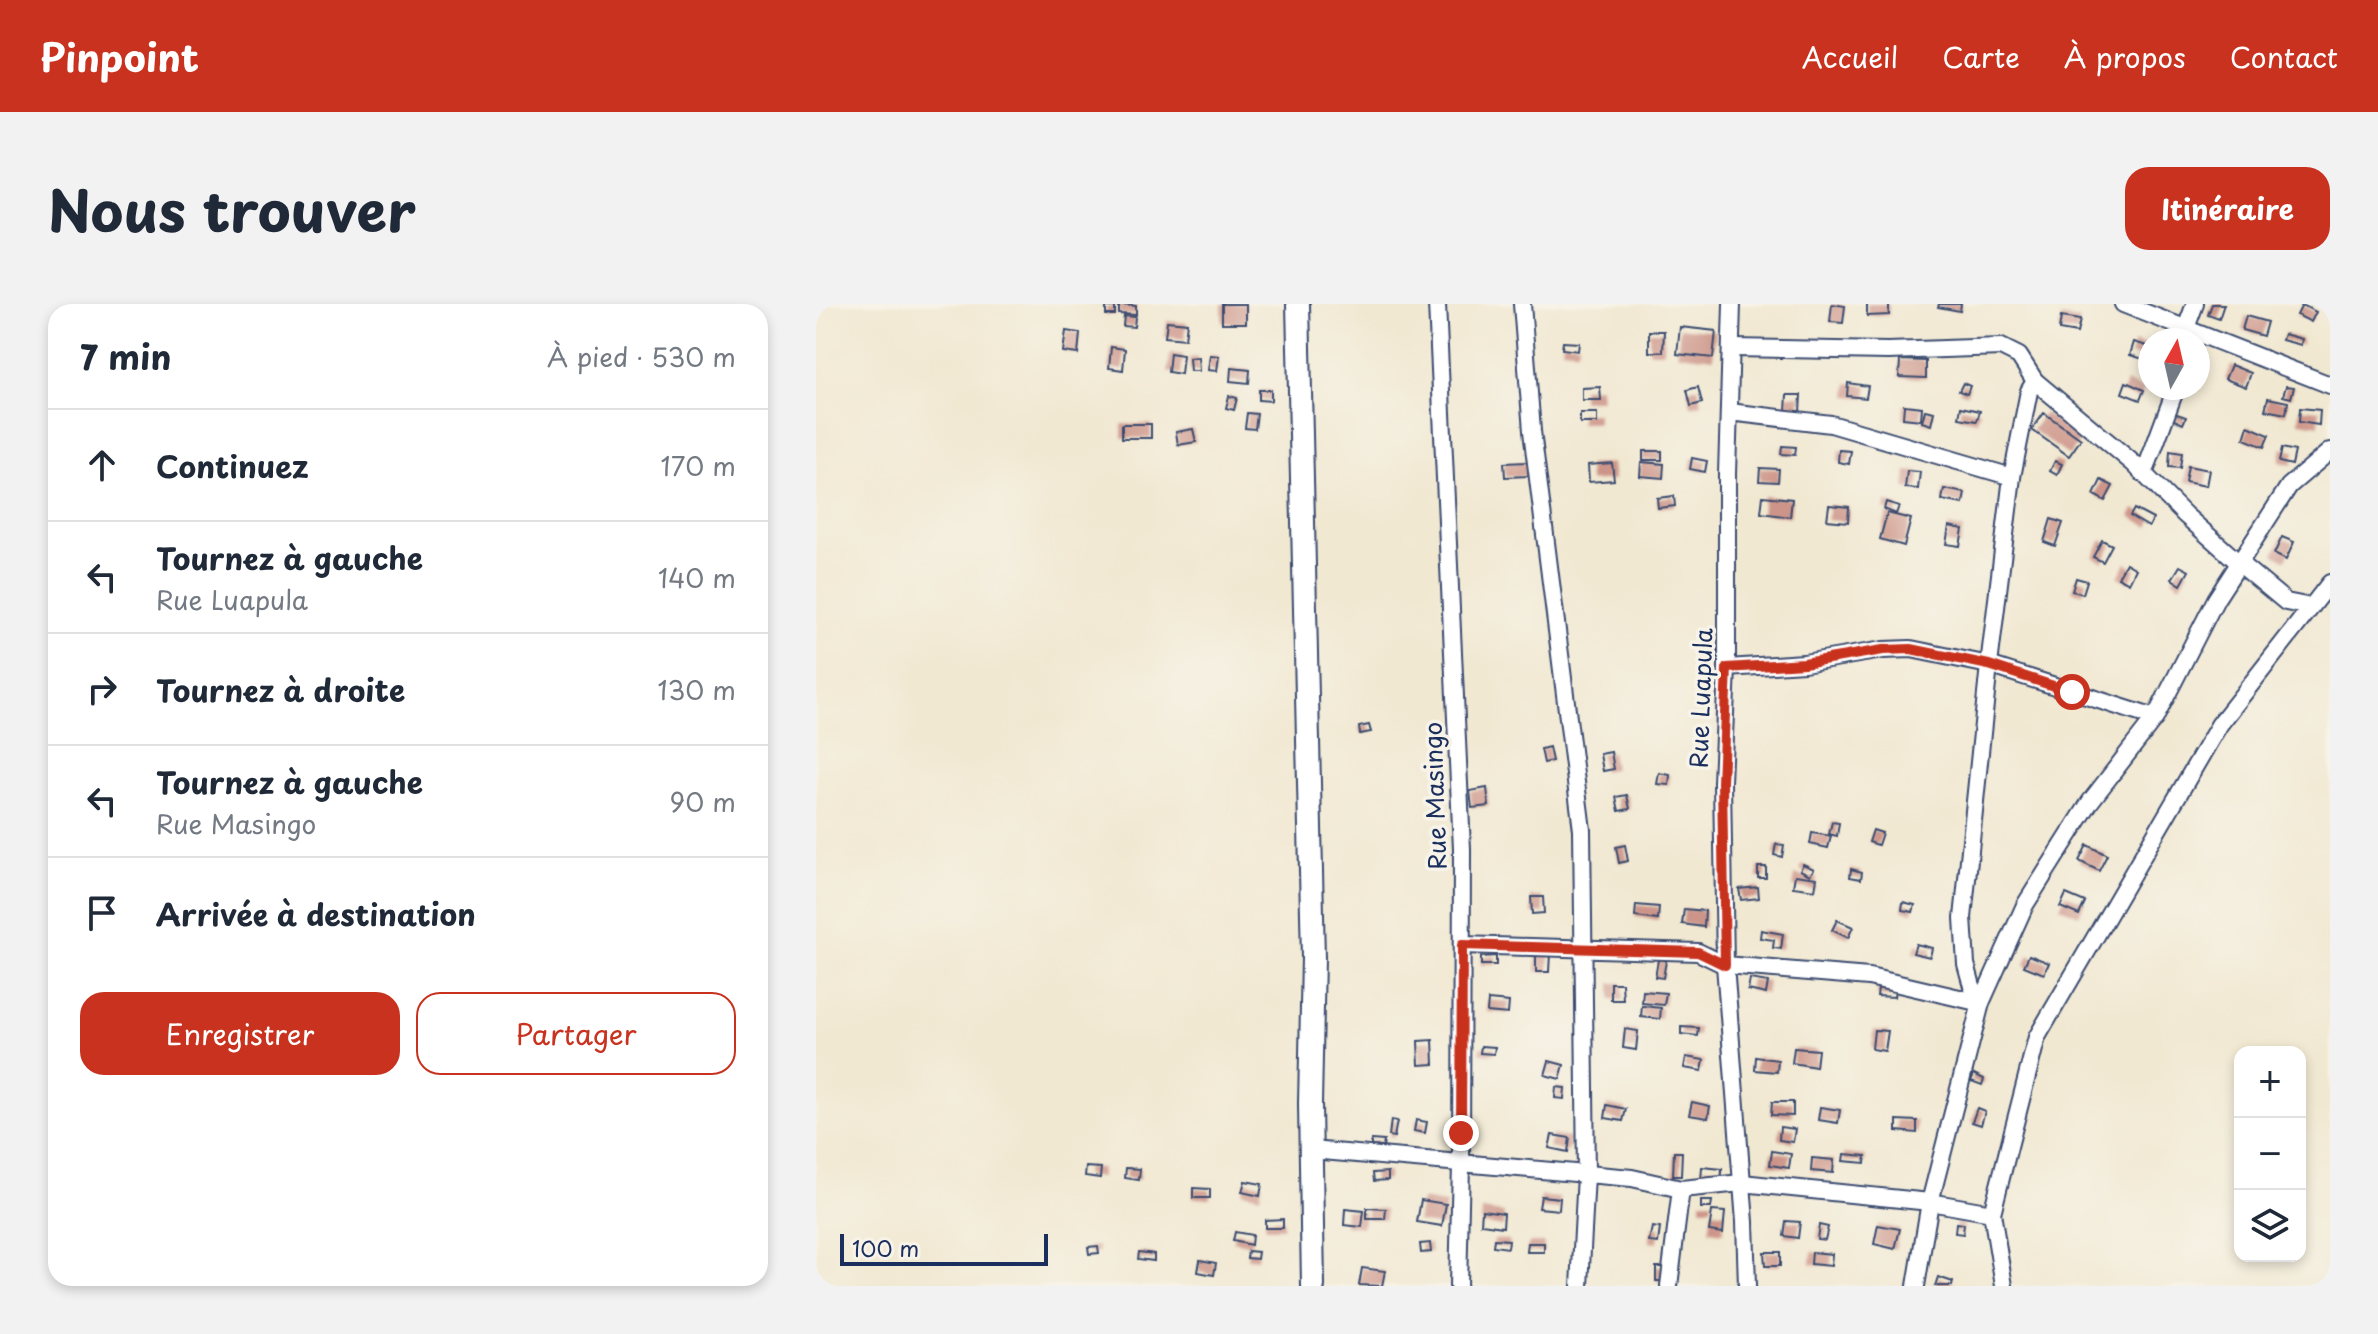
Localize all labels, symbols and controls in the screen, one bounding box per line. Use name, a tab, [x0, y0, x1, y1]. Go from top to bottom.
text: Pinpoint	[40, 28, 199, 85]
text: Accueil	[1802, 35, 1898, 78]
text: Carte	[1942, 35, 2020, 78]
text: À propos	[2064, 35, 2186, 78]
text: Contact	[2230, 35, 2338, 78]
text: Nous trouver	[48, 166, 416, 251]
button: Itinéraire	[2125, 167, 2330, 250]
north arrow	[2138, 328, 2210, 400]
text: 7 min	[80, 330, 171, 382]
text: À pied · 530 m	[547, 337, 736, 376]
icon: ahead	[80, 443, 124, 487]
text: Continuez	[156, 443, 309, 488]
text: 170 m	[661, 446, 736, 485]
text: Tournez à gauche	[156, 535, 423, 580]
icon: left	[80, 555, 124, 599]
text: 140 m	[658, 558, 736, 597]
text: Rue Luapula	[156, 580, 308, 619]
street label: Rue Luapula	[1680, 627, 1720, 769]
icon: right	[80, 667, 124, 711]
text: Tournez à droite	[156, 667, 405, 712]
text: 130 m	[657, 670, 736, 709]
route start	[2054, 674, 2090, 710]
street label: Rue Masingo	[1413, 721, 1455, 871]
text: Tournez à gauche	[156, 759, 423, 804]
icon: left	[80, 779, 124, 823]
text: 90 m	[669, 782, 736, 821]
text: Rue Masingo	[156, 804, 316, 843]
icon: arrive	[80, 891, 124, 935]
text: Arrivée à destination	[156, 891, 476, 936]
button: Enregistrer	[80, 992, 400, 1075]
button: Partager	[416, 992, 736, 1075]
map controls	[2234, 1046, 2306, 1262]
button: +	[2234, 1046, 2306, 1118]
route end	[1443, 1115, 1479, 1151]
button: −	[2234, 1118, 2306, 1190]
button: layers	[2234, 1190, 2306, 1262]
scale bar	[840, 1230, 1048, 1266]
text: 100 m	[852, 1231, 919, 1264]

